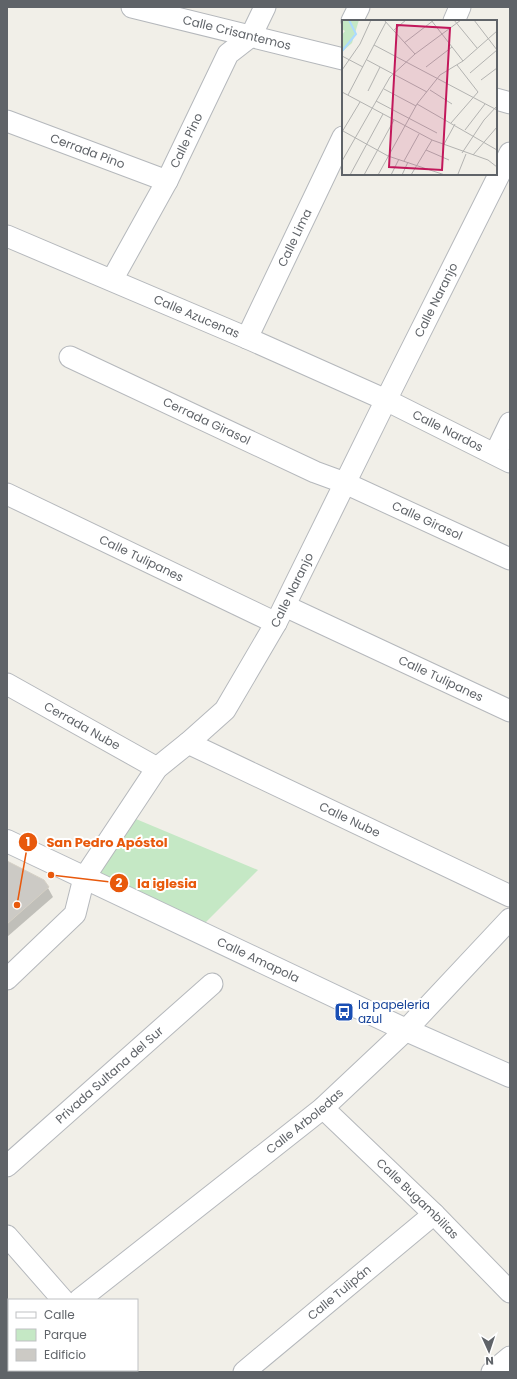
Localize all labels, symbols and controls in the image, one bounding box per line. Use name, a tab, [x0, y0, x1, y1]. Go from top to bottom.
street label: Calle Crisantemos	[181, 11, 293, 54]
inset map	[342, 20, 497, 175]
street label: Calle Pino	[165, 110, 207, 171]
street label: Cerrada Pino	[48, 129, 128, 173]
street label: Calle Lima	[273, 206, 316, 270]
street label: Calle Naranjo	[410, 259, 462, 340]
street label: Calle Azucenas	[151, 290, 242, 342]
street label: Cerrada Girasol	[160, 393, 254, 449]
street label: Calle Nardos	[410, 406, 486, 455]
street label: Calle Girasol	[389, 497, 465, 544]
street label: Calle Tulipanes	[97, 530, 187, 585]
street label: Calle Naranjo	[266, 549, 318, 630]
street label: Calle Tulipanes	[396, 651, 486, 705]
street label: Cerrada Nube	[41, 697, 124, 754]
street label: Calle Nube	[317, 798, 383, 841]
callout: San Pedro Apóstol	[18, 830, 176, 855]
text: 1	[26, 833, 30, 850]
text: San Pedro Apóstol	[46, 833, 168, 852]
callout: la iglesia	[109, 871, 205, 896]
text: 2	[116, 874, 123, 891]
text: la iglesia	[137, 874, 197, 893]
street label: Calle Amapola	[214, 933, 303, 986]
place label: la papeleria azul	[358, 996, 430, 1027]
bus stop icon: la papeleria azul	[333, 1001, 355, 1023]
street label: Privada Sultana del Sur	[52, 1022, 167, 1127]
street label: Calle Arboledas	[262, 1084, 347, 1158]
street label: Calle Bugambilias	[373, 1154, 463, 1243]
street label: Calle Tulipán	[304, 1261, 374, 1324]
legend	[8, 1299, 138, 1371]
text: Calle	[44, 1306, 75, 1323]
text: Parque	[44, 1326, 87, 1343]
north arrow	[469, 1331, 509, 1371]
text: Edificio	[44, 1346, 86, 1363]
text: N	[485, 1353, 494, 1369]

